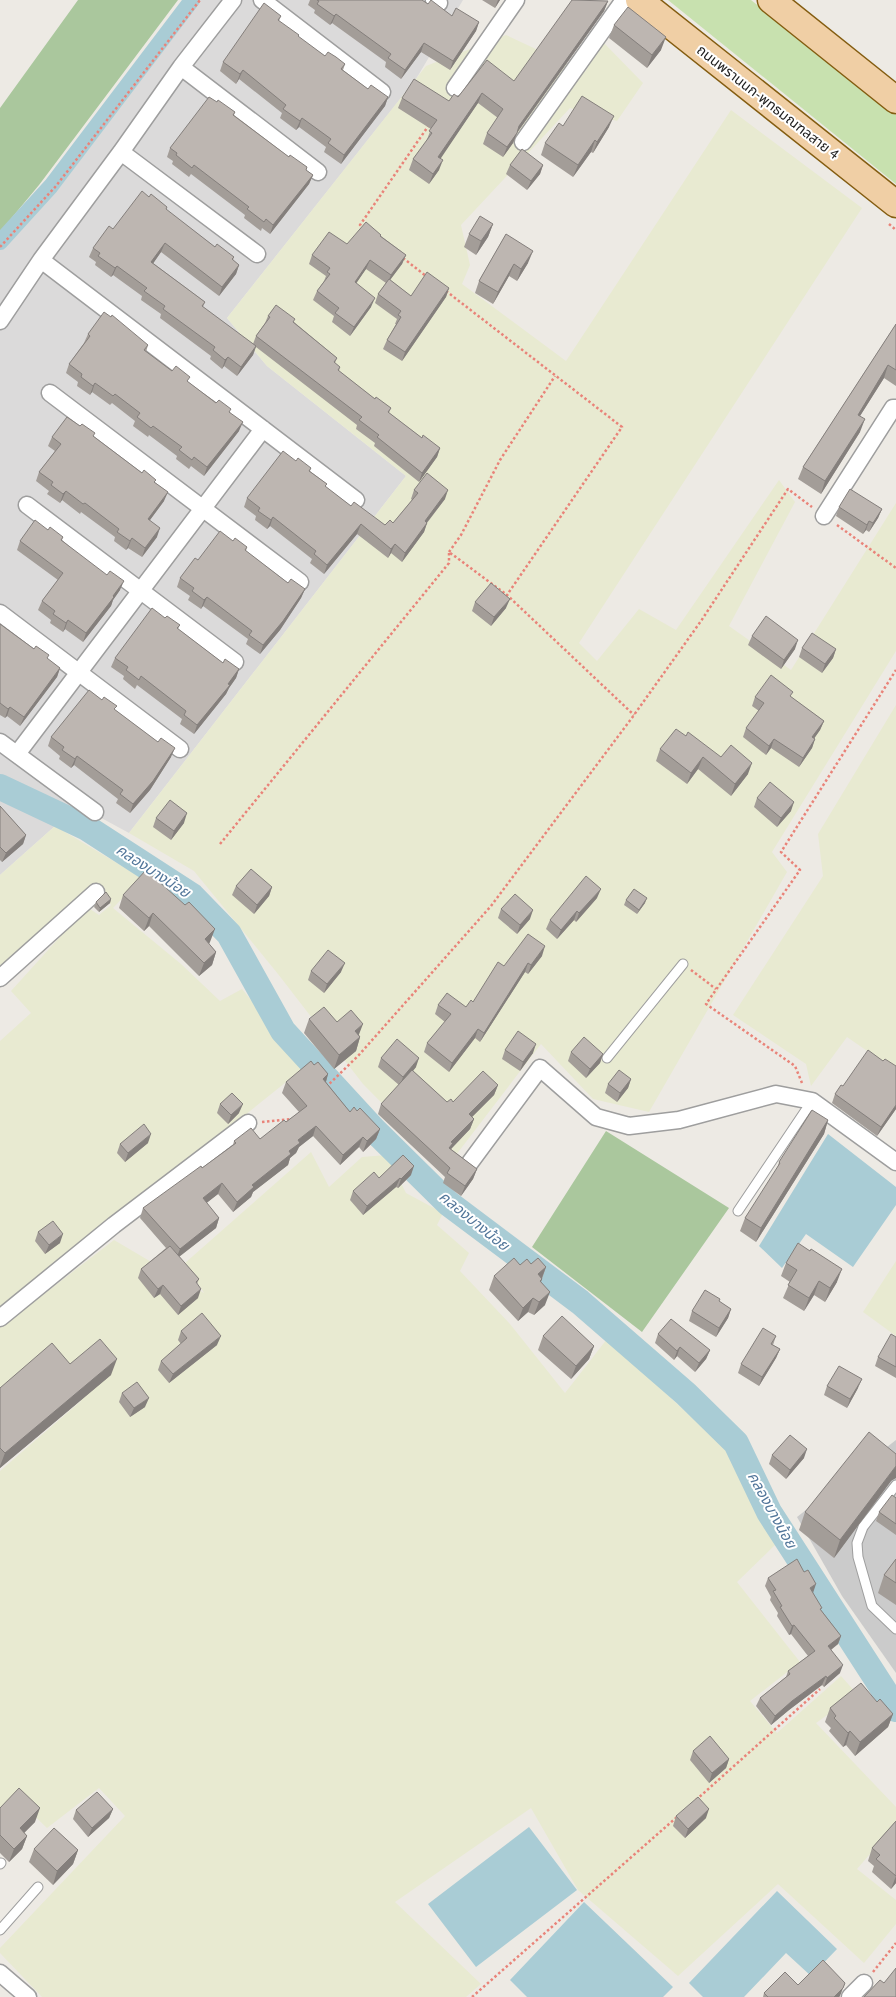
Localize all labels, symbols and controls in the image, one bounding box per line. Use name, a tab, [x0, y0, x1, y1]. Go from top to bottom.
street label: ถนนพรานนก-พุทธมณฑลสาย 4	[693, 41, 843, 163]
water label: คลองบางน้อย	[113, 840, 195, 902]
water label: คลองบางน้อย	[436, 1187, 514, 1255]
water label: คลองบางน้อย	[744, 1468, 802, 1552]

